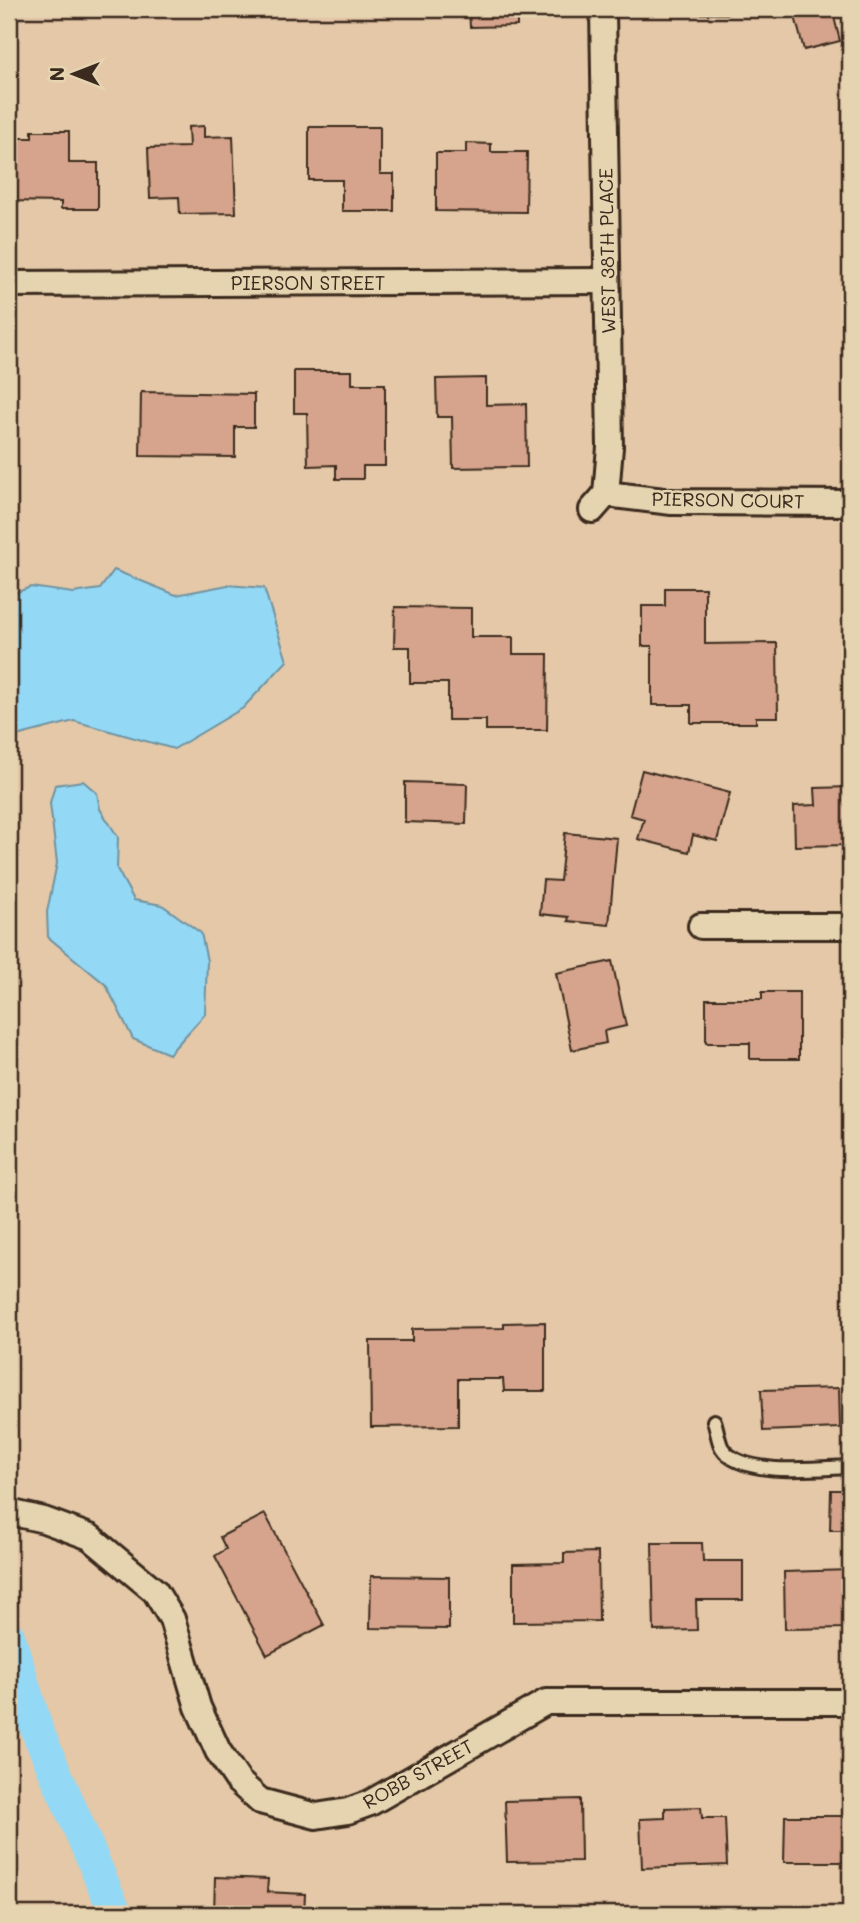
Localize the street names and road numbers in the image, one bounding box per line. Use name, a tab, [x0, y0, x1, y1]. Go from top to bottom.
street label: WEST 38TH PLACE	[593, 168, 620, 334]
street label: PIERSON STREET	[231, 270, 385, 295]
street label: PIERSON COURT	[651, 486, 805, 513]
street label: ROBB STREET	[358, 1733, 477, 1814]

